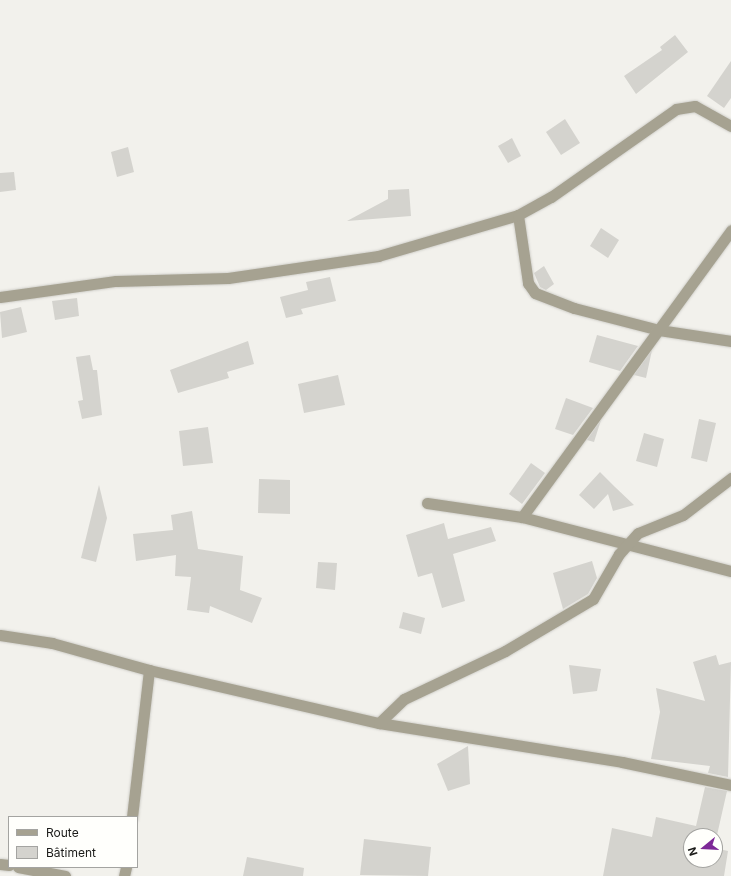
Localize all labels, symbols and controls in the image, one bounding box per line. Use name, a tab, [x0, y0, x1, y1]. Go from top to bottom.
legend	[8, 816, 138, 868]
text: Route	[46, 825, 79, 840]
north arrow	[683, 828, 723, 868]
text: Bâtiment	[46, 845, 96, 860]
text: N	[685, 845, 700, 858]

